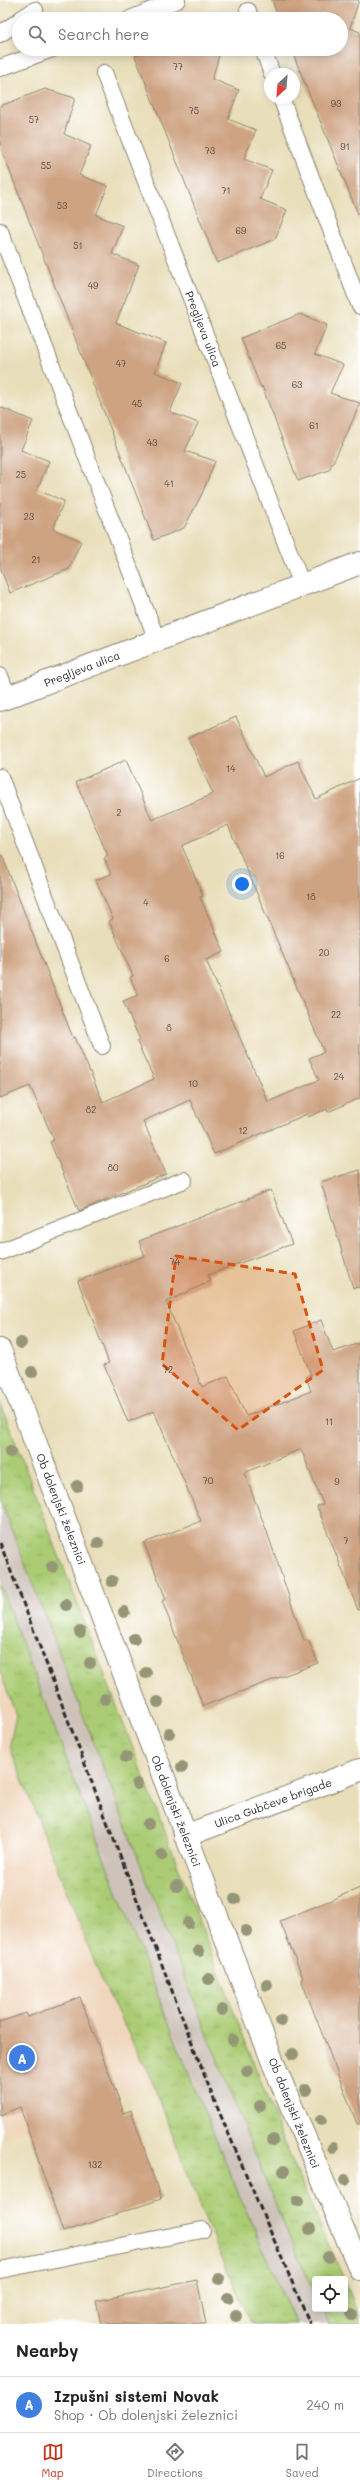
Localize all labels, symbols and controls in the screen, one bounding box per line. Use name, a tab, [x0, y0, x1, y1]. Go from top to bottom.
search box	[12, 12, 348, 56]
icon: search	[26, 23, 48, 45]
text: Search here	[58, 24, 149, 44]
house number: 77	[173, 61, 183, 72]
north arrow	[264, 68, 300, 104]
house number: 93	[331, 98, 341, 109]
house number: 75	[189, 105, 199, 116]
house number: 57	[29, 114, 39, 125]
house number: 91	[340, 141, 350, 152]
house number: 73	[205, 145, 215, 156]
house number: 55	[41, 160, 51, 171]
house number: 71	[221, 185, 231, 196]
house number: 53	[57, 200, 67, 211]
house number: 69	[236, 225, 247, 236]
house number: 51	[73, 240, 83, 251]
house number: 49	[88, 280, 99, 291]
street label: Pregljeva ulica	[182, 289, 225, 369]
house number: 65	[276, 340, 286, 351]
house number: 47	[116, 358, 126, 369]
house number: 63	[292, 379, 302, 390]
house number: 45	[132, 398, 142, 409]
house number: 61	[309, 420, 319, 431]
house number: 43	[147, 437, 157, 448]
house number: 25	[16, 469, 26, 480]
house number: 41	[164, 478, 174, 489]
house number: 23	[24, 511, 34, 522]
house number: 21	[31, 554, 41, 565]
street label: Pregljeva ulica	[42, 647, 122, 690]
house number: 14	[226, 763, 236, 774]
house number: 2	[116, 807, 122, 818]
house number: 16	[275, 850, 285, 861]
your location	[232, 874, 252, 894]
house number: 18	[306, 891, 316, 902]
house number: 4	[143, 897, 149, 908]
house number: 20	[319, 947, 330, 958]
house number: 6	[164, 953, 170, 964]
house number: 22	[331, 1009, 341, 1020]
house number: 8	[166, 1022, 172, 1033]
house number: 24	[334, 1071, 345, 1082]
house number: 10	[188, 1078, 198, 1089]
house number: 82	[86, 1104, 96, 1115]
house number: 12	[238, 1125, 248, 1136]
house number: 80	[108, 1162, 119, 1173]
house number: 74	[170, 1256, 181, 1267]
house number: 72	[163, 1364, 173, 1375]
house number: 11	[325, 1416, 333, 1427]
street label: Ob dolenjski železnici	[33, 1451, 90, 1567]
house number: 70	[203, 1475, 214, 1486]
house number: 9	[334, 1476, 340, 1487]
house number: 7	[343, 1535, 349, 1546]
street label: Ob dolenjski železnici	[148, 1753, 205, 1869]
street label: Ulica Gubčeve brigade	[212, 1774, 334, 1831]
pin: A	[9, 2043, 35, 2073]
street label: Ob dolenjski železnici	[265, 2055, 324, 2170]
house number: 132	[88, 2159, 102, 2170]
map controls	[312, 2276, 348, 2312]
button: locate	[312, 2276, 348, 2312]
text: Nearby	[16, 2339, 78, 2361]
text: Izpušni sistemi Novak	[54, 2386, 219, 2406]
text: A	[24, 2396, 34, 2413]
text: 240 m	[307, 2396, 344, 2413]
text: Shop · Ob dolenjski železnici	[54, 2406, 238, 2423]
tab: Map	[42, 2441, 64, 2480]
tab: Directions	[147, 2441, 203, 2480]
tab: Saved	[286, 2441, 318, 2480]

